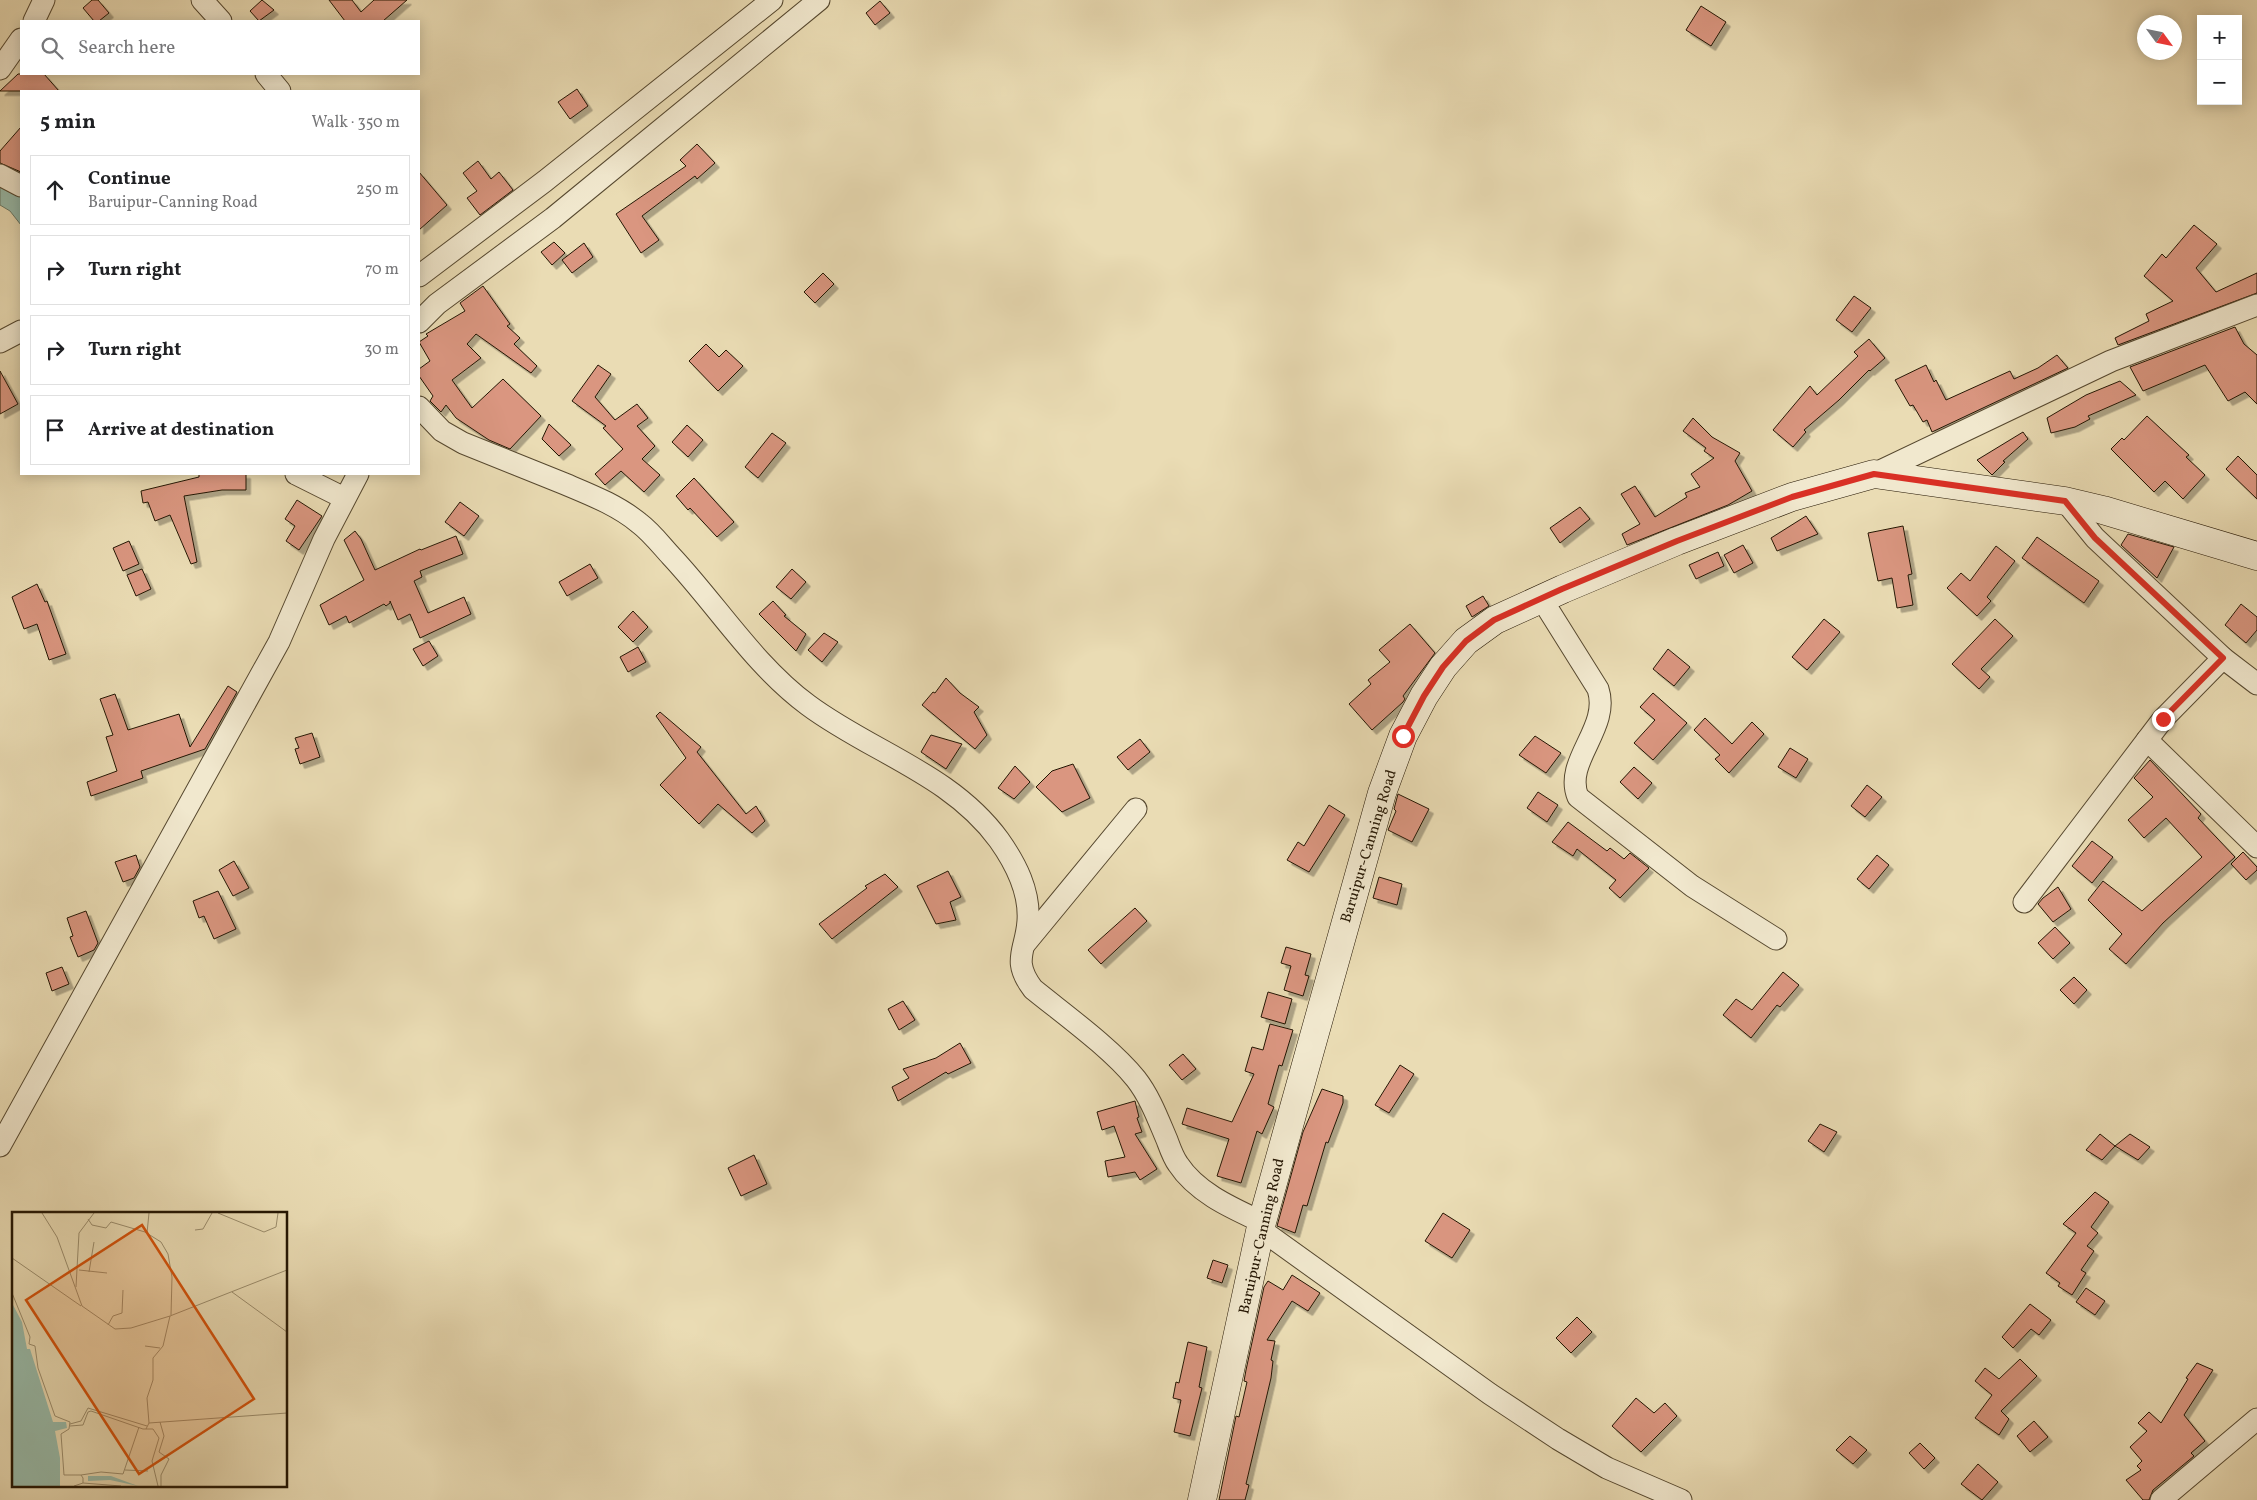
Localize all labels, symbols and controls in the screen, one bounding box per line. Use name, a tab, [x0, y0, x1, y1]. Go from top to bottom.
north arrow	[2137, 15, 2182, 60]
map controls	[2197, 15, 2242, 105]
button: +	[2197, 15, 2242, 60]
search box	[20, 20, 420, 75]
icon: search	[38, 34, 66, 62]
text: Search here	[78, 35, 175, 61]
button: −	[2197, 60, 2242, 105]
text: 5 min	[40, 108, 96, 137]
text: Walk · 350 m	[312, 112, 400, 134]
text: Continue	[88, 166, 171, 192]
icon: ahead	[41, 176, 69, 204]
text: 250 m	[356, 179, 399, 201]
text: Baruipur-Canning Road	[88, 192, 258, 214]
icon: right	[41, 256, 69, 284]
text: Turn right	[88, 257, 181, 283]
text: 70 m	[365, 259, 399, 281]
icon: right	[41, 336, 69, 364]
text: Turn right	[88, 337, 181, 363]
text: 30 m	[364, 339, 399, 361]
icon: arrive	[41, 416, 69, 444]
text: Arrive at destination	[88, 417, 274, 443]
route end	[2152, 708, 2175, 731]
route start	[1392, 725, 1415, 748]
street label: Baruipur-Canning Road	[1336, 767, 1403, 926]
street label: Baruipur-Canning Road	[1234, 1156, 1291, 1316]
inset map	[12, 1212, 288, 1488]

